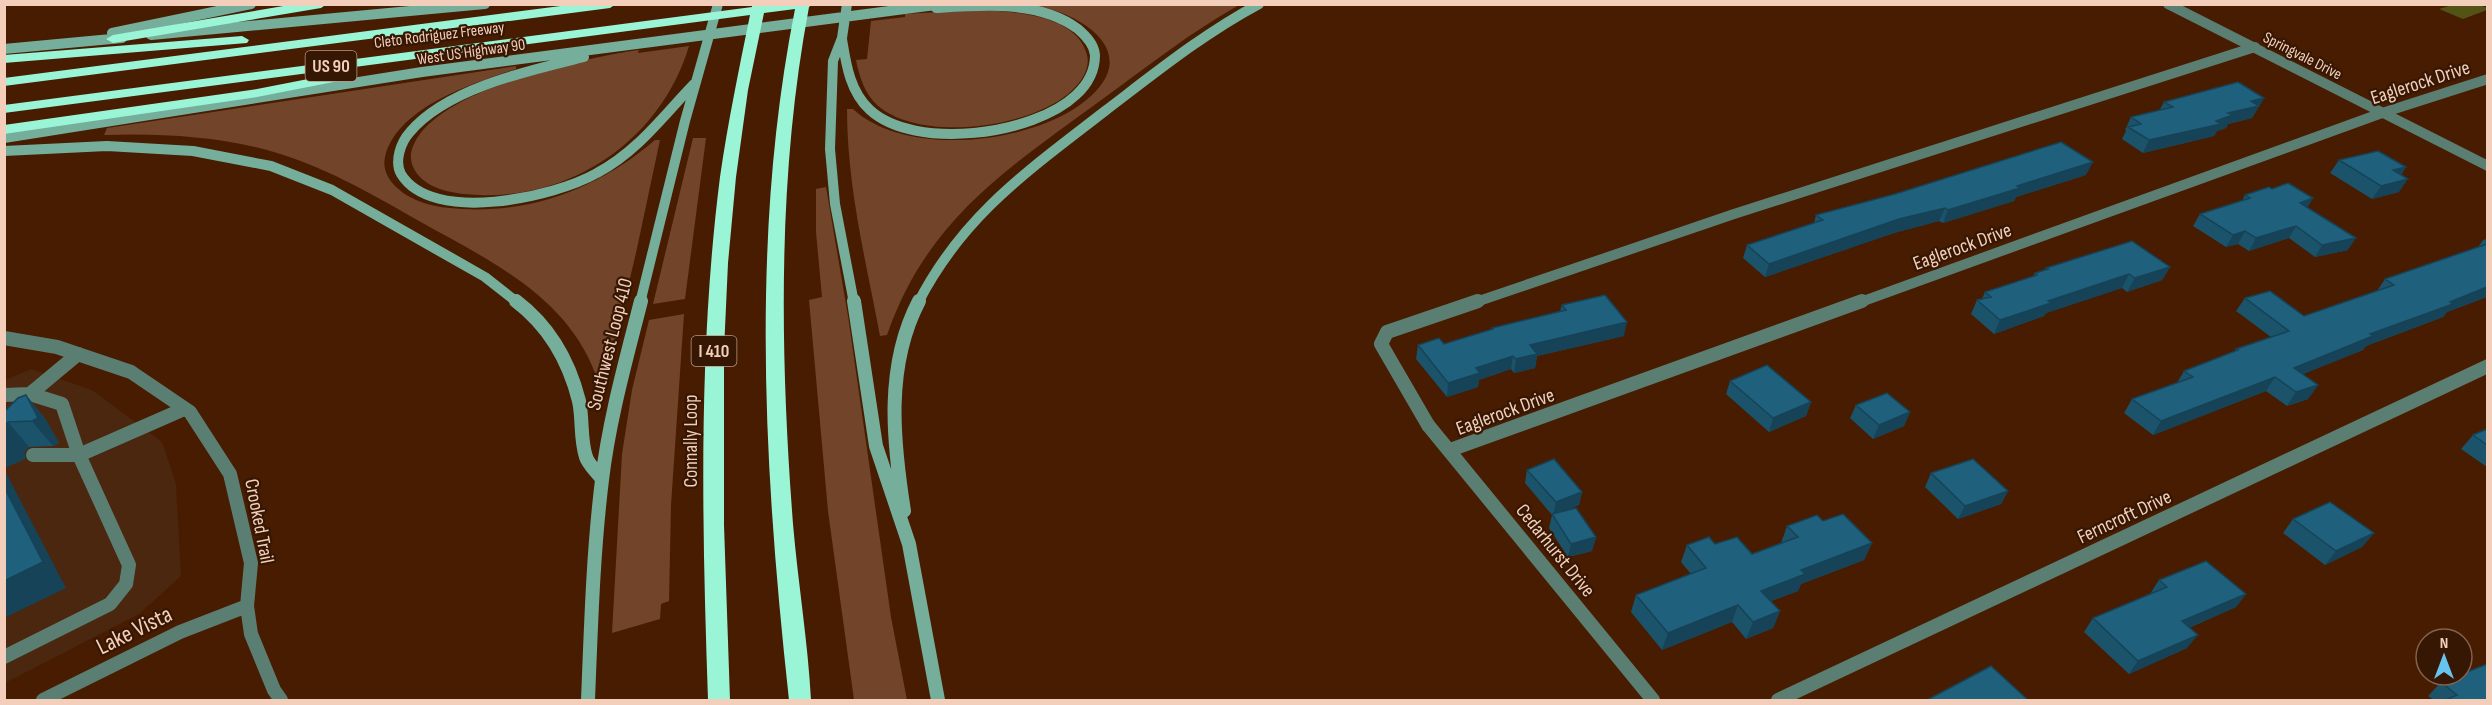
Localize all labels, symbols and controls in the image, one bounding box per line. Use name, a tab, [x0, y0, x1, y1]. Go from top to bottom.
street label: Cleto Rodriguez Freeway	[373, 18, 505, 53]
street label: Springvale Drive	[2260, 28, 2345, 84]
street label: West US Highway 90	[416, 35, 527, 69]
road number: US 90	[306, 51, 356, 81]
street label: Eaglerock Drive	[2368, 56, 2473, 110]
street label: Eaglerock Drive	[1910, 218, 2015, 276]
street label: Southwest Loop 410	[582, 276, 638, 413]
road number: I 410	[692, 336, 736, 366]
street label: Eaglerock Drive	[1453, 383, 1558, 441]
street label: Connally Loop	[679, 394, 703, 488]
street label: Crooked Trail	[239, 477, 279, 566]
street label: Ferncroft Drive	[2074, 485, 2175, 549]
street label: Cedarhurst Drive	[1510, 499, 1600, 602]
street label: Lake Vista	[92, 600, 177, 661]
north arrow	[2414, 627, 2474, 687]
text: N	[2440, 634, 2448, 653]

